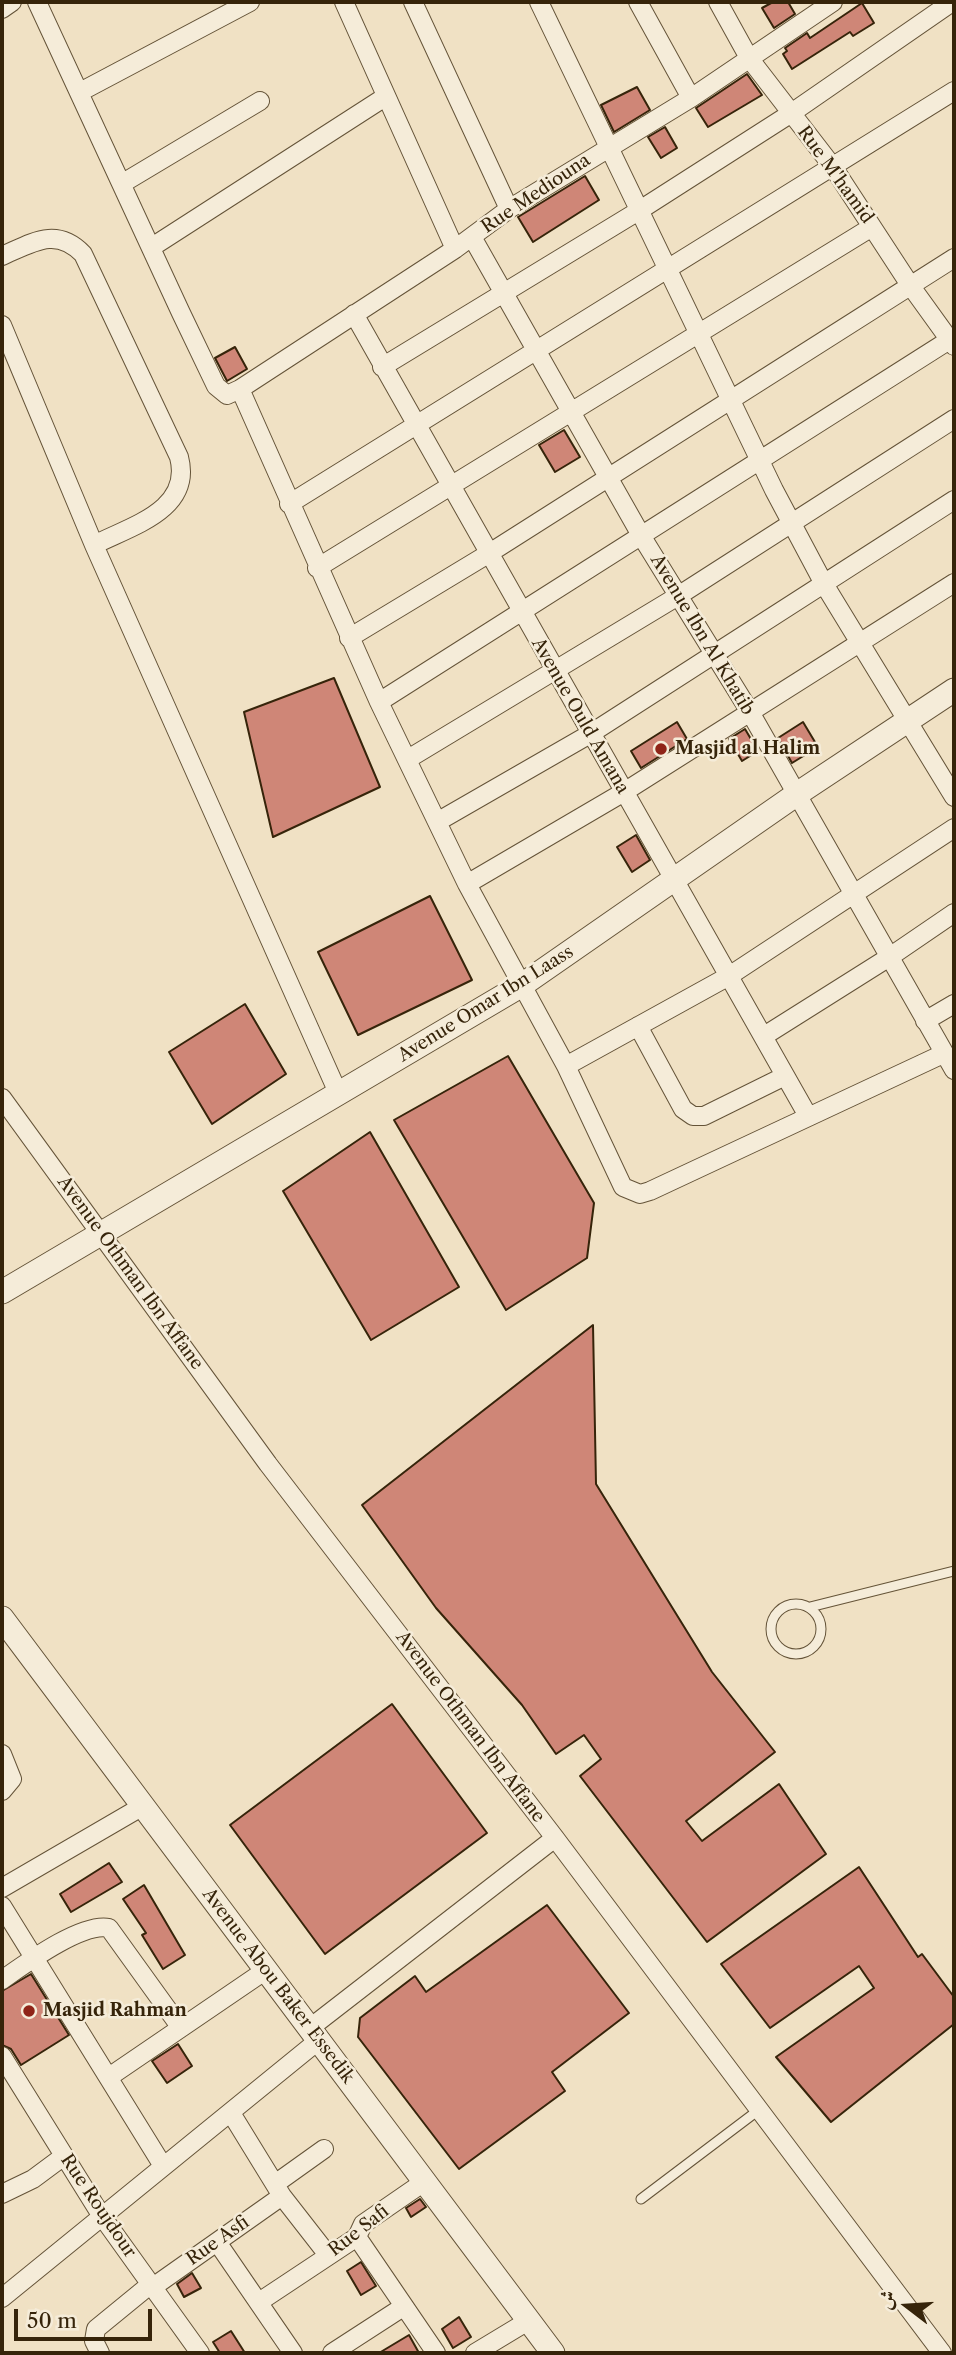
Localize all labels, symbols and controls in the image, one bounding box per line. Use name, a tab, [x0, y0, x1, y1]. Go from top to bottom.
street label: Rue M'hamid	[792, 122, 878, 228]
street label: Rue Mediouna	[478, 150, 594, 238]
street label: Avenue Ibn Al Khatib	[646, 551, 758, 719]
street label: Avenue Ould Amana	[527, 634, 633, 798]
place label: Masjid al Halim	[675, 738, 820, 760]
marker: Masjid al Halim	[653, 741, 669, 757]
street label: Avenue Omar Ibn Laass	[394, 941, 578, 1067]
street label: Avenue Othman Ibn Affane	[53, 1172, 207, 1374]
street label: Avenue Othman Ibn Affane	[391, 1627, 549, 1827]
street label: Avenue Abou Baker Essedik	[197, 1884, 359, 2088]
place label: Masjid Rahman	[43, 2000, 187, 2022]
marker: Masjid Rahman	[21, 2003, 37, 2019]
street label: Rue Roujdour	[55, 2150, 141, 2262]
street label: Rue Safi	[325, 2201, 393, 2261]
street label: Rue Asfi	[182, 2212, 254, 2270]
north arrow	[872, 2271, 942, 2341]
text: ش	[873, 2287, 900, 2312]
scale bar	[18, 2296, 156, 2340]
text: 50 m	[27, 2308, 77, 2333]

